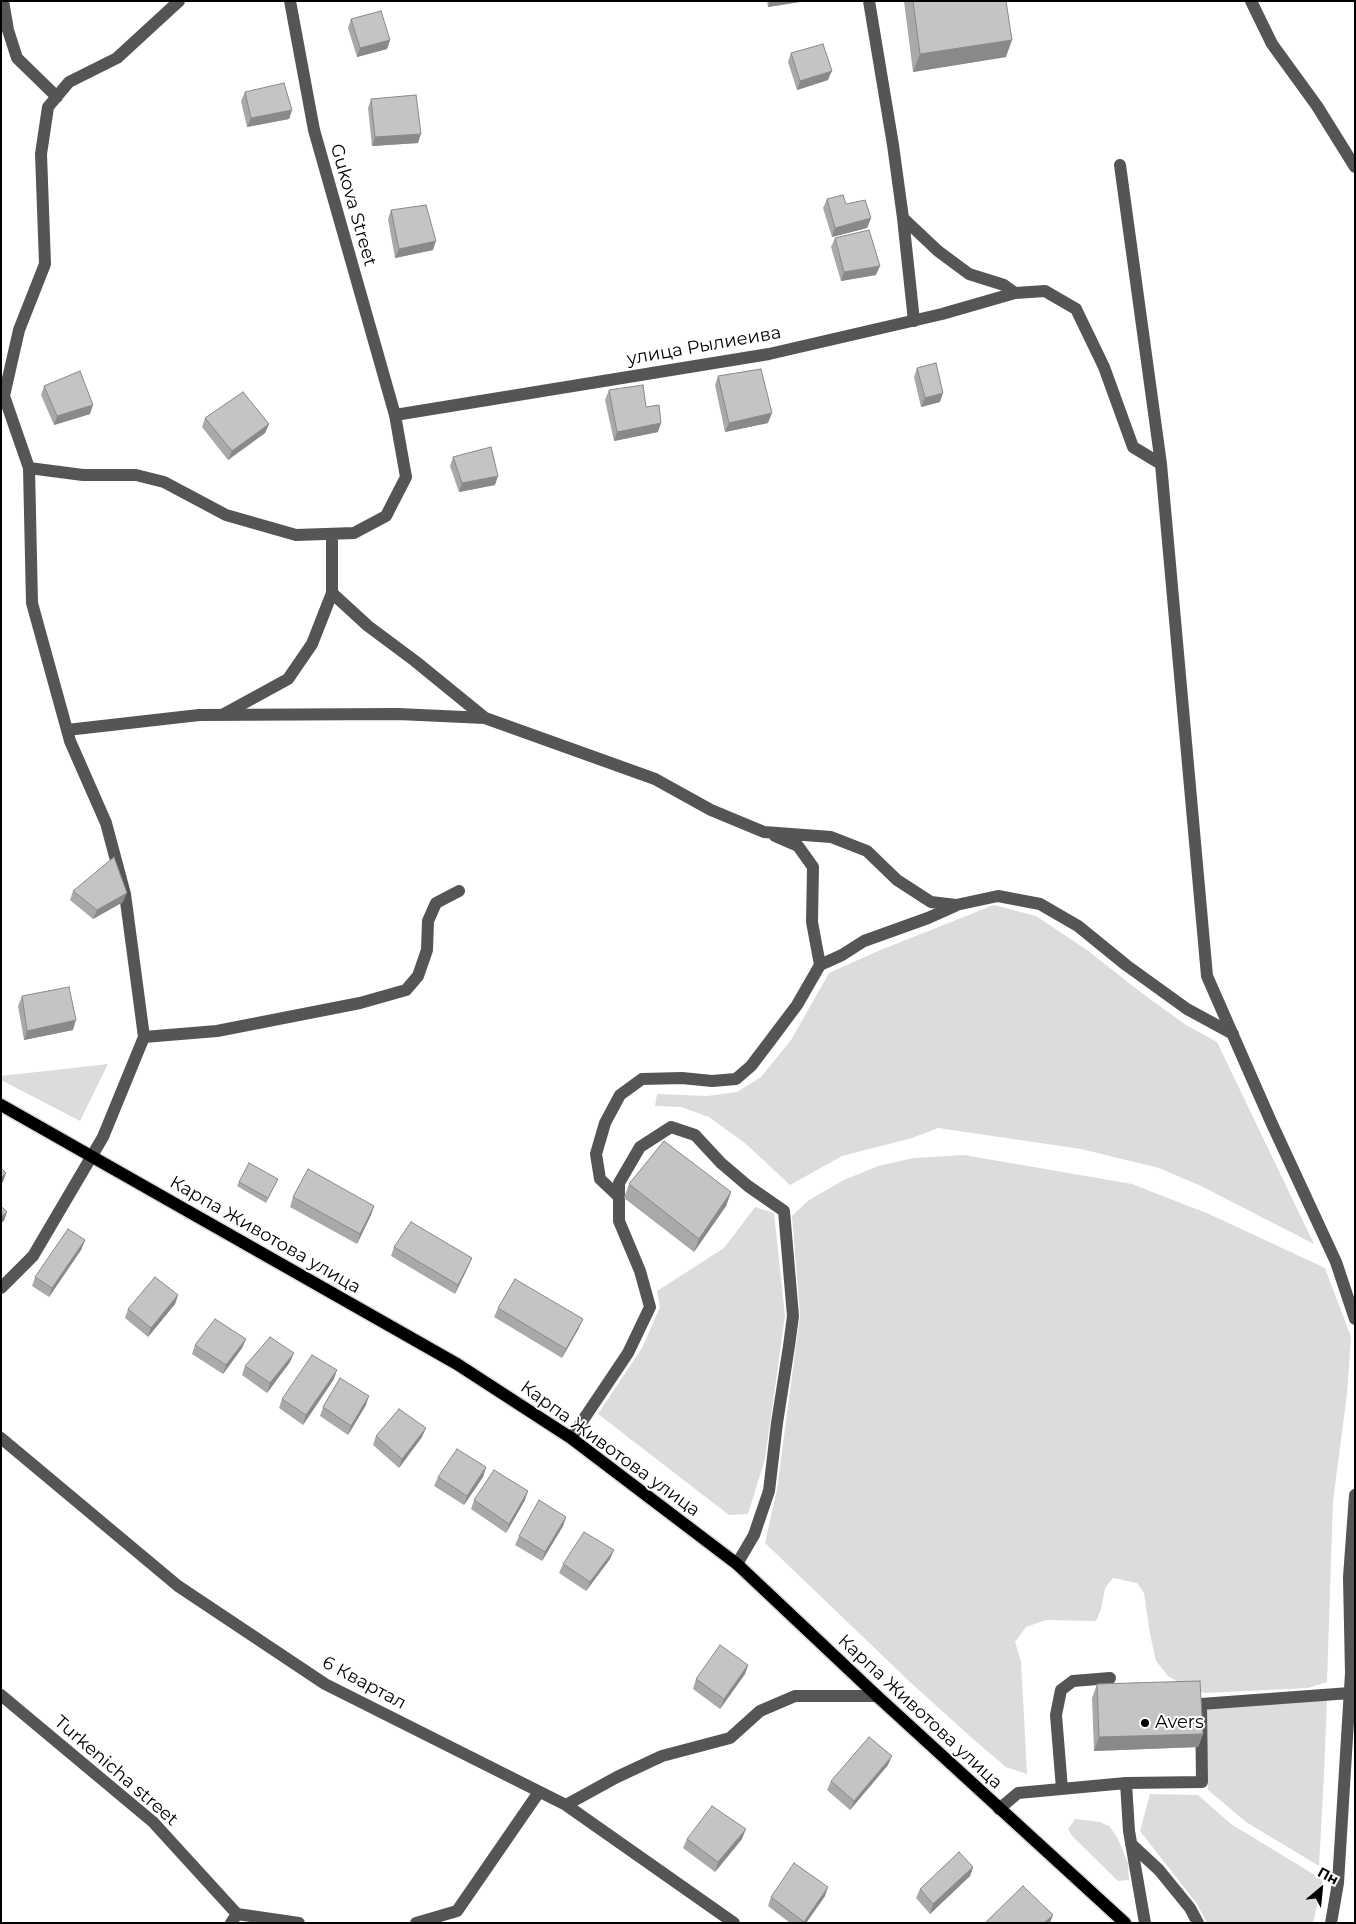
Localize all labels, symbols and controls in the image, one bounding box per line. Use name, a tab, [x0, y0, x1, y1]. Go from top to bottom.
street label: Gukova Street	[325, 141, 381, 269]
street label: улица Рылиеива	[625, 322, 783, 370]
street label: Карпа Животова улица	[166, 1171, 364, 1299]
street label: Карпа Животова улица	[516, 1377, 704, 1521]
street label: Карпа Животова улица	[833, 1630, 1007, 1794]
street label: 6 Квартал	[318, 1652, 410, 1714]
street label: Turkenicha street	[50, 1711, 182, 1831]
place label: Avers	[1155, 1712, 1204, 1734]
marker: Avers	[1139, 1717, 1151, 1729]
text: Пн	[1315, 1863, 1342, 1889]
north arrow	[1296, 1864, 1346, 1914]

